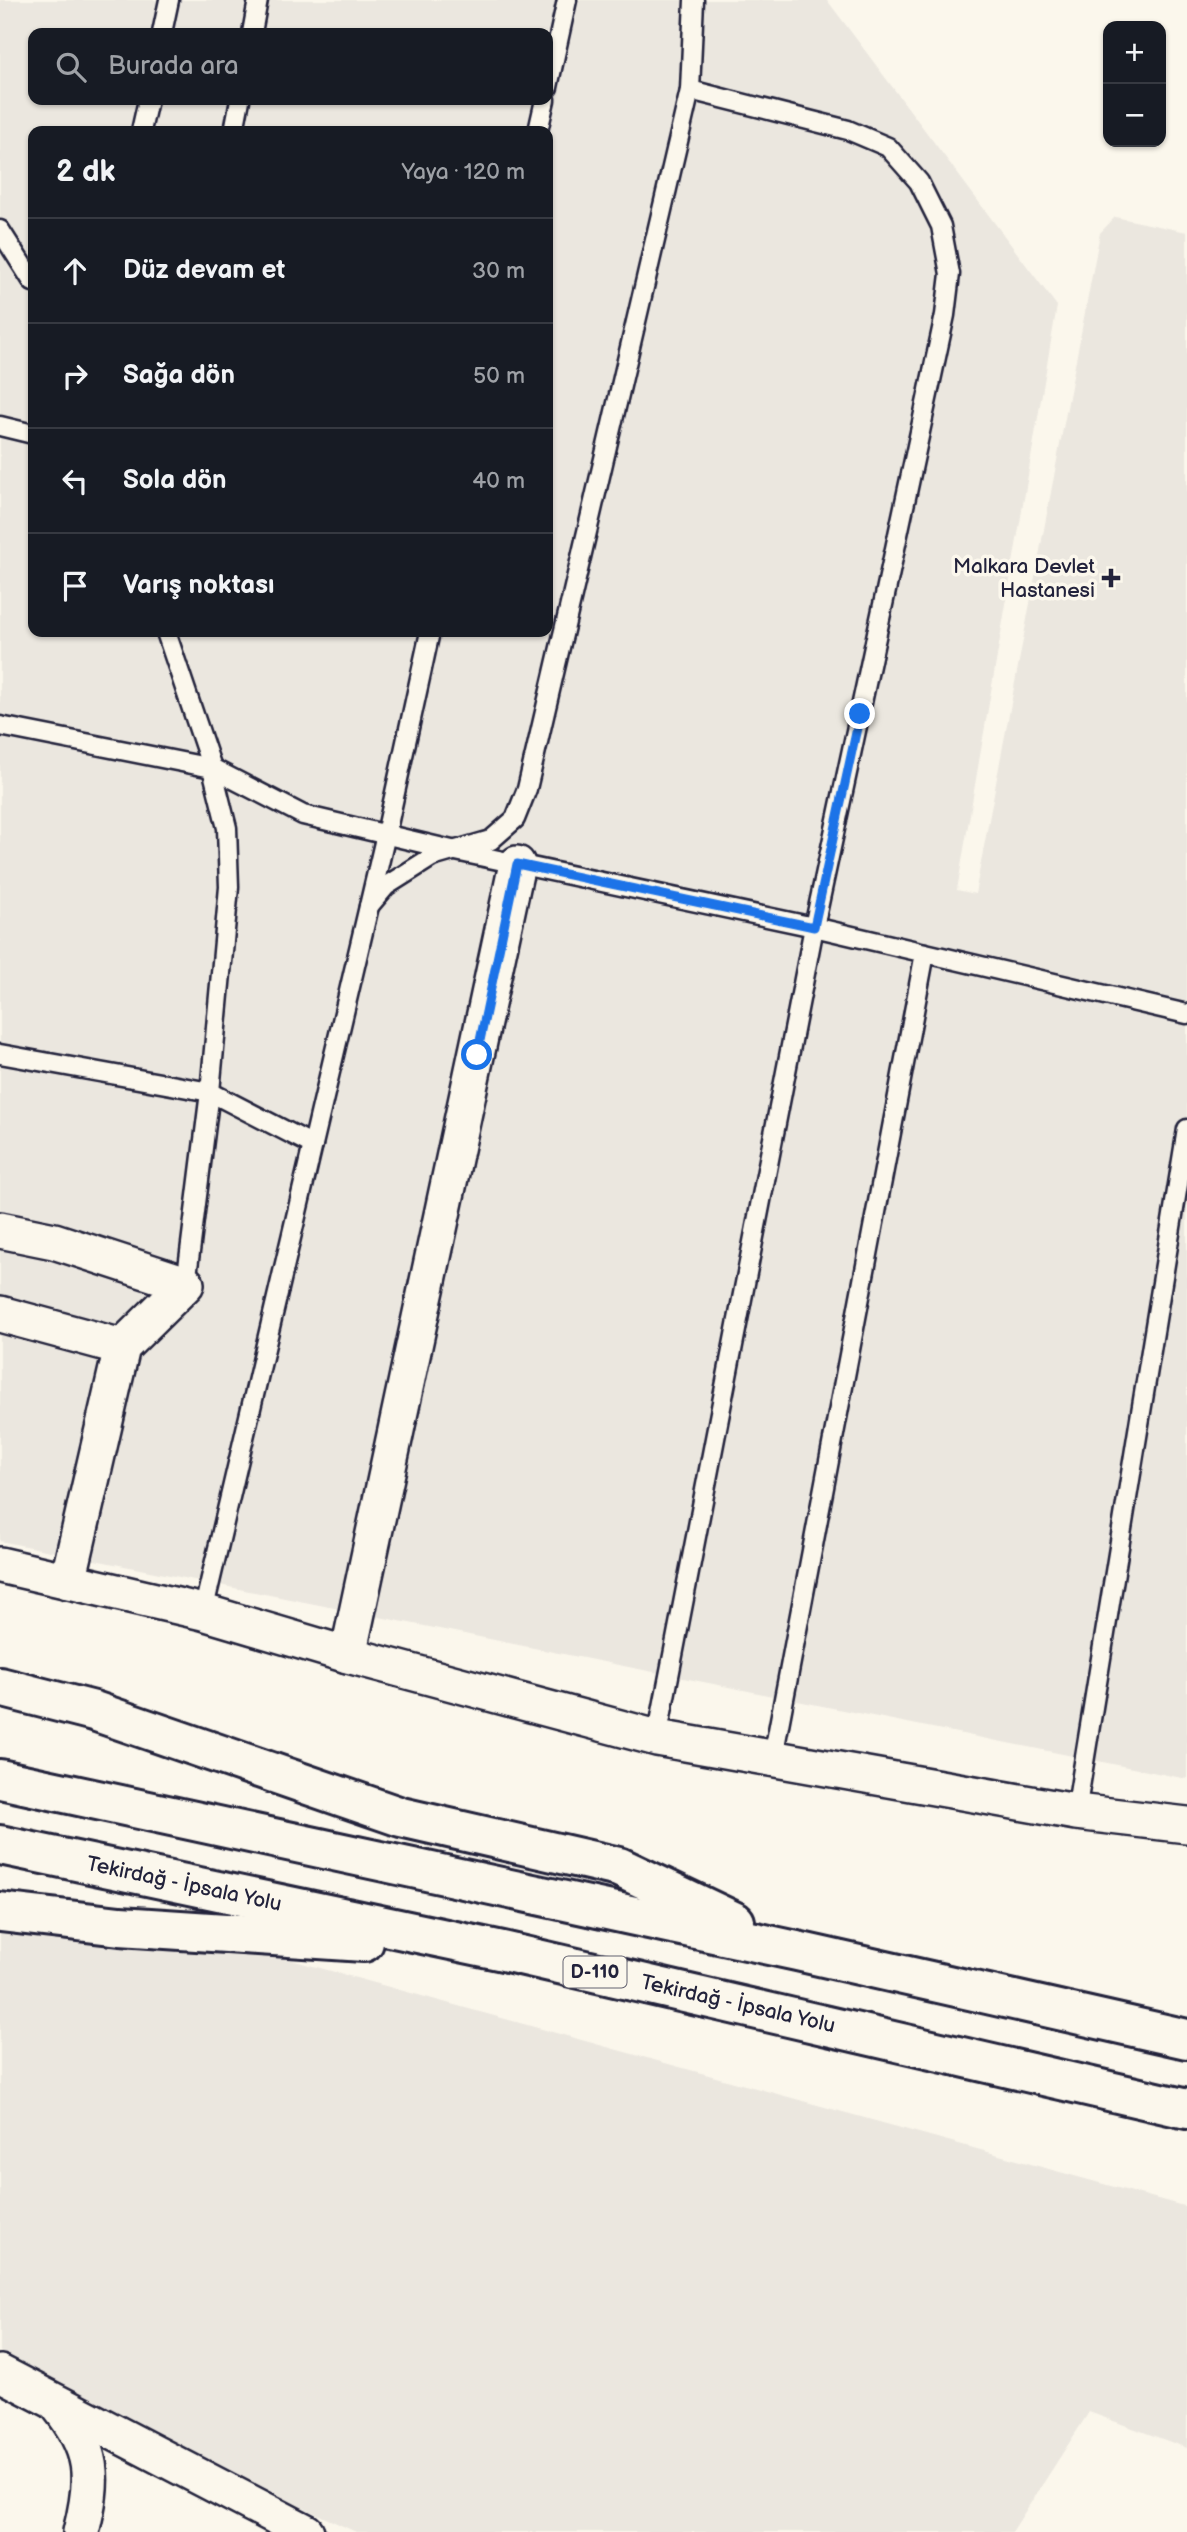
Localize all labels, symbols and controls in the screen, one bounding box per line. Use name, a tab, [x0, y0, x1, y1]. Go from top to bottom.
map controls	[1103, 21, 1166, 147]
button: +	[1103, 21, 1166, 84]
search box	[28, 28, 553, 105]
icon: search	[52, 48, 90, 86]
text: Burada ara	[108, 51, 239, 82]
button: −	[1103, 84, 1166, 147]
text: 2 dk	[56, 154, 115, 190]
text: Yaya · 120 m	[401, 158, 525, 186]
icon: ahead	[56, 252, 94, 290]
text: Düz devam et	[123, 255, 285, 286]
text: 30 m	[472, 257, 525, 285]
icon: right	[56, 357, 94, 395]
text: Sağa dön	[123, 360, 235, 391]
text: 50 m	[473, 362, 525, 390]
icon: left	[56, 462, 94, 500]
text: Sola dön	[123, 465, 227, 496]
text: 40 m	[472, 467, 525, 495]
place label: Malkara Devlet Hastanesi	[953, 554, 1096, 603]
icon: arrive	[56, 567, 94, 605]
marker: Malkara Devlet Hastanesi	[1101, 568, 1121, 588]
text: Varış noktası	[123, 570, 274, 601]
route end	[844, 698, 875, 729]
route start	[461, 1039, 492, 1070]
street label: Tekirdağ - İpsala Yolu	[84, 1851, 284, 1917]
road number: D-110	[564, 1956, 626, 1988]
street label: Tekirdağ - İpsala Yolu	[638, 1969, 838, 2039]

